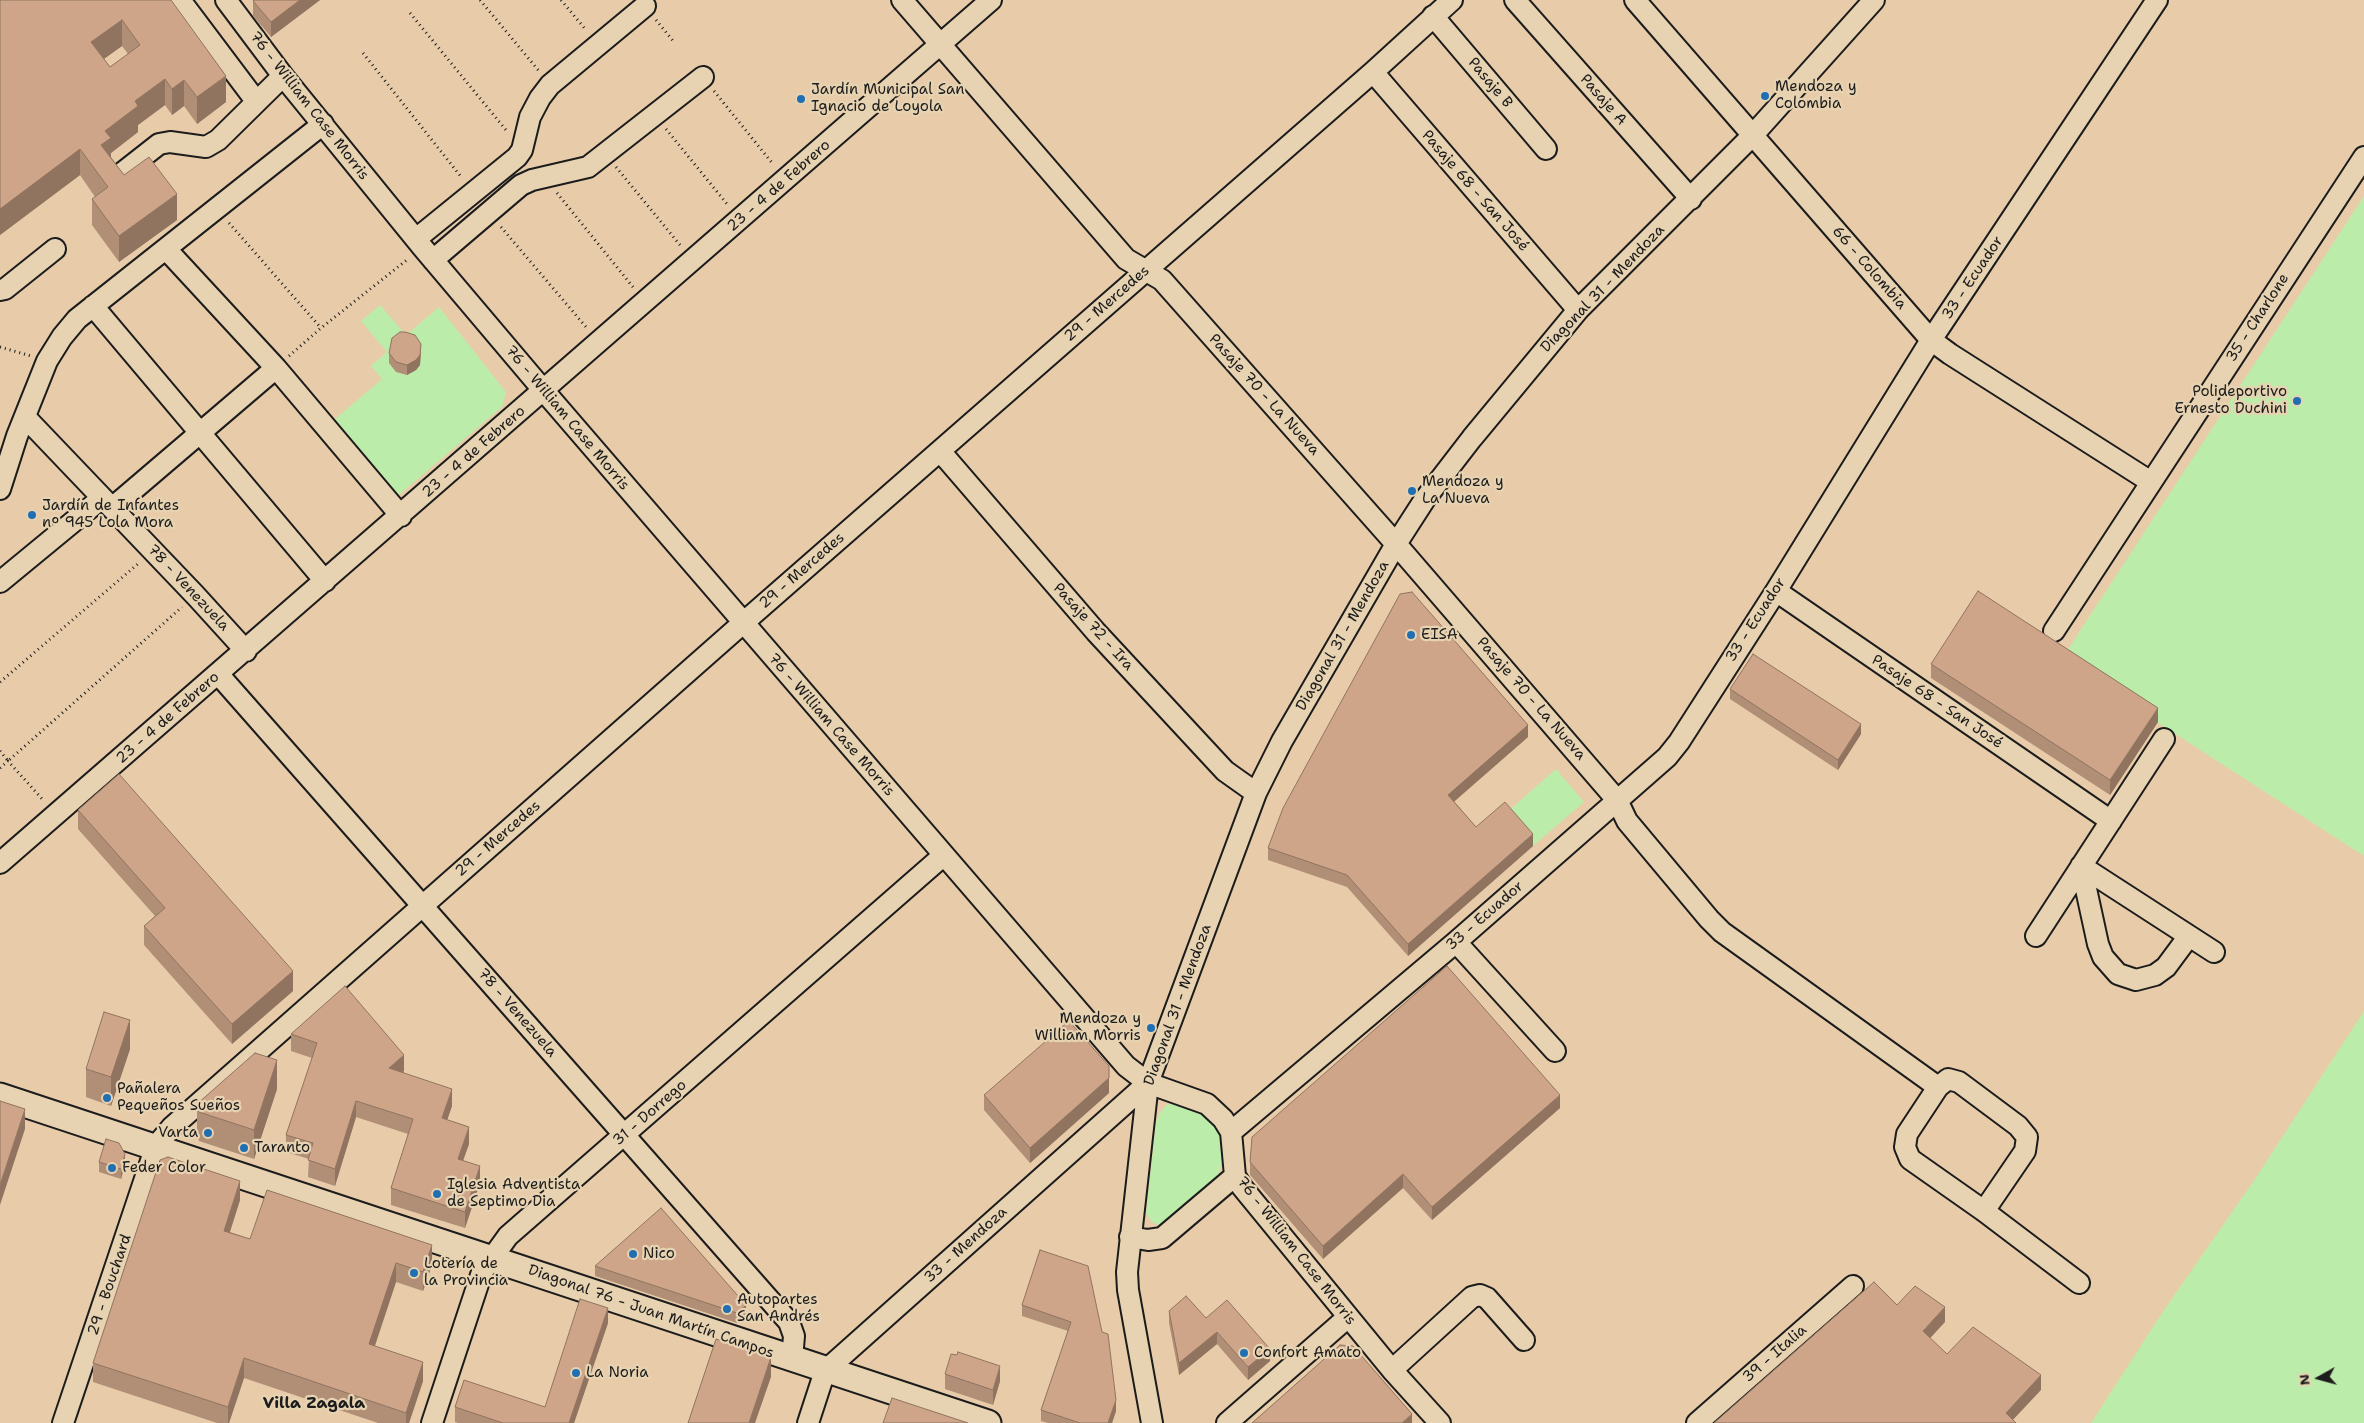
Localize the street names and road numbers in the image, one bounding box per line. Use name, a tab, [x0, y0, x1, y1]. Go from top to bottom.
street label: 76 - William Case Morris	[245, 28, 373, 184]
street label: Pasaje B	[1464, 54, 1516, 112]
street label: Pasaje A	[1576, 71, 1630, 129]
street label: Pasaje 68 - San José	[1418, 127, 1532, 255]
street label: 23 - 4 de Febrero	[724, 136, 834, 236]
street label: Diagonal 31 - Mendoza	[1537, 221, 1669, 357]
street label: 66 - Colombia	[1828, 223, 1910, 313]
street label: 33 - Ecuador	[1938, 233, 2008, 323]
street label: 29 - Mercedes	[1061, 262, 1153, 346]
street label: 35 - Charlone	[2223, 270, 2293, 366]
street label: Pasaje 70 - La Nueva	[1205, 331, 1323, 459]
street label: 76 - William Case Morris	[501, 342, 633, 494]
street label: 23 - 4 de Febrero	[419, 402, 529, 502]
street label: 29 - Mercedes	[756, 529, 848, 613]
street label: 78 - Venezuela	[143, 541, 233, 635]
street label: Diagonal 31 - Mendoza	[1293, 558, 1393, 714]
street label: 33 - Ecuador	[1722, 575, 1790, 665]
street label: Pasaje 72 - Ira	[1049, 580, 1137, 674]
street label: Pasaje 70 - La Nueva	[1473, 634, 1589, 764]
street label: 76 - William Case Morris	[764, 650, 898, 800]
street label: Pasaje 68 - San José	[1868, 651, 2006, 753]
street label: 23 - 4 de Febrero	[113, 668, 223, 768]
street label: 29 - Mercedes	[452, 797, 544, 881]
street label: 33 - Ecuador	[1443, 877, 1527, 955]
street label: Diagonal 31 - Mendoza	[1140, 922, 1216, 1088]
street label: 78 - Venezuela	[474, 965, 560, 1061]
street label: 31 - Dorrego	[610, 1076, 690, 1150]
street label: 76 - William Case Morris	[1232, 1173, 1360, 1329]
street label: 33 - Mendoza	[921, 1203, 1011, 1287]
street label: 29 - Bouchard	[84, 1232, 136, 1338]
street label: Diagonal 76 - Juan Martín Campos	[526, 1261, 776, 1363]
street label: 39 - Italia	[1739, 1321, 1811, 1387]

